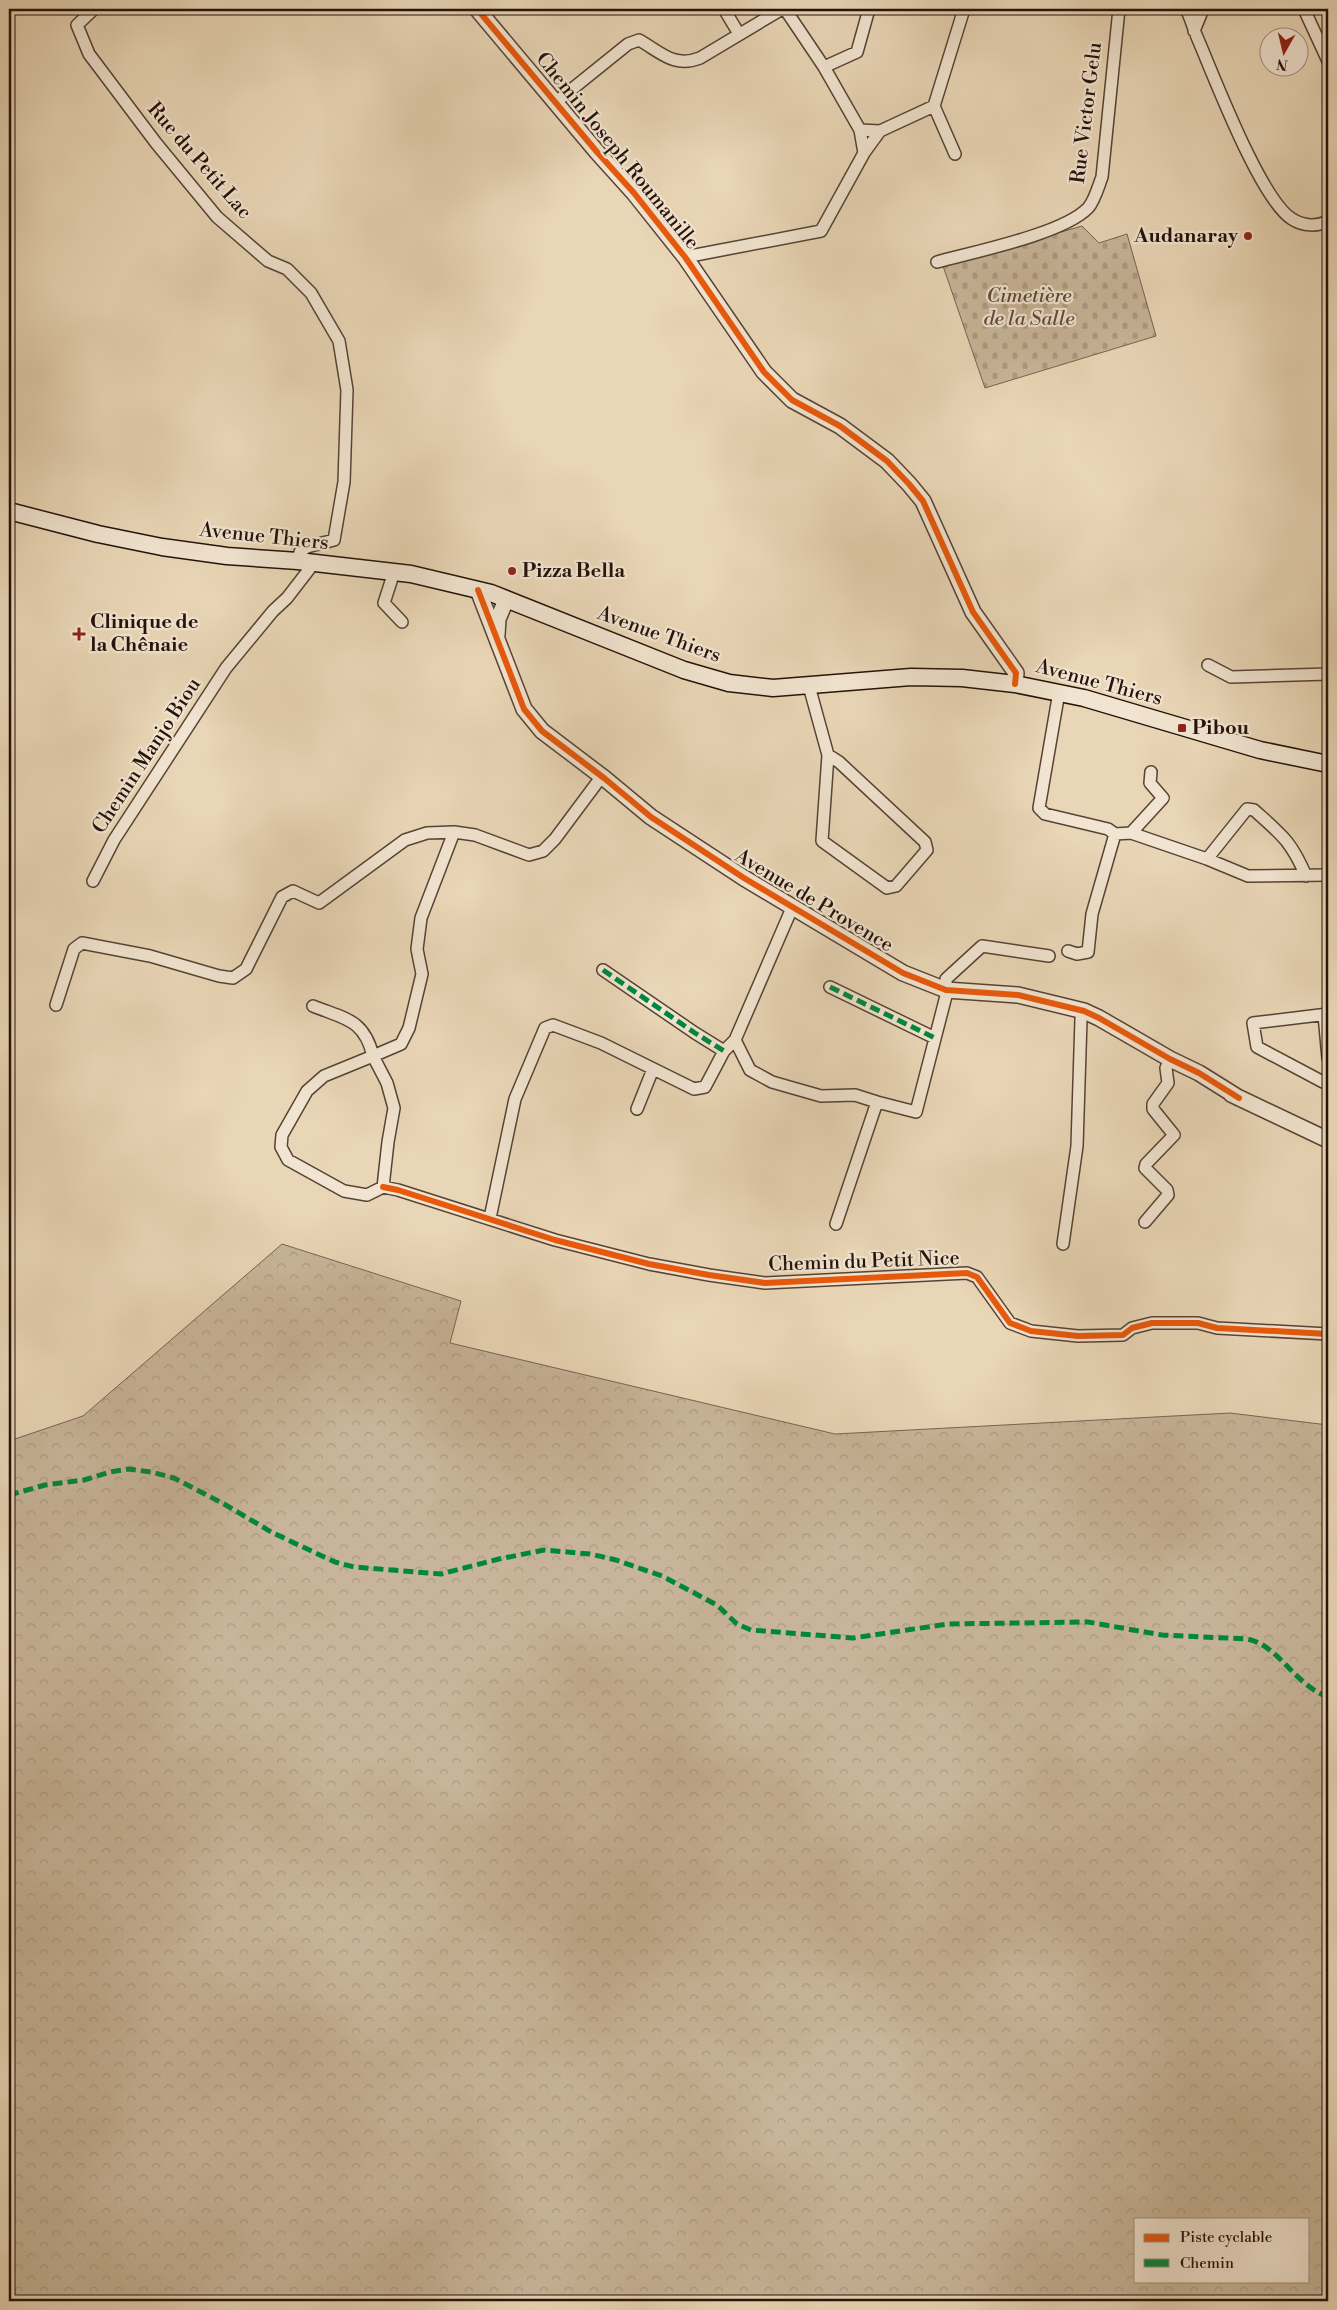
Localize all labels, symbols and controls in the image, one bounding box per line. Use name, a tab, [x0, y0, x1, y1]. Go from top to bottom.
north arrow	[1260, 28, 1310, 78]
street label: Rue Victor Gelu	[1066, 40, 1108, 185]
street label: Chemin Joseph Roumanille	[530, 47, 704, 255]
text: N	[1276, 54, 1289, 74]
street label: Rue du Petit Lac	[141, 97, 257, 225]
place label: Audanaray	[1133, 224, 1239, 249]
marker: Audanaray	[1242, 230, 1254, 242]
park label: Cimetière de la Salle	[983, 284, 1075, 332]
street label: Avenue Thiers	[197, 518, 330, 556]
place label: Pizza Bella	[522, 559, 625, 584]
marker: Pizza Bella	[506, 565, 518, 577]
street label: Avenue Thiers	[593, 601, 724, 669]
place label: Clinique de la Chênaie	[90, 610, 199, 658]
marker: Clinique de la Chênaie	[72, 627, 86, 641]
street label: Avenue Thiers	[1032, 654, 1165, 712]
street label: Chemin Manjo Biou	[87, 673, 207, 839]
place label: Pibou	[1192, 716, 1250, 741]
marker: Pibou	[1176, 722, 1188, 734]
street label: Avenue de Provence	[729, 843, 898, 958]
street label: Chemin du Petit Nice	[768, 1246, 960, 1278]
legend	[1134, 2218, 1310, 2282]
text: Piste cyclable	[1180, 2228, 1272, 2247]
text: Chemin	[1180, 2254, 1234, 2273]

